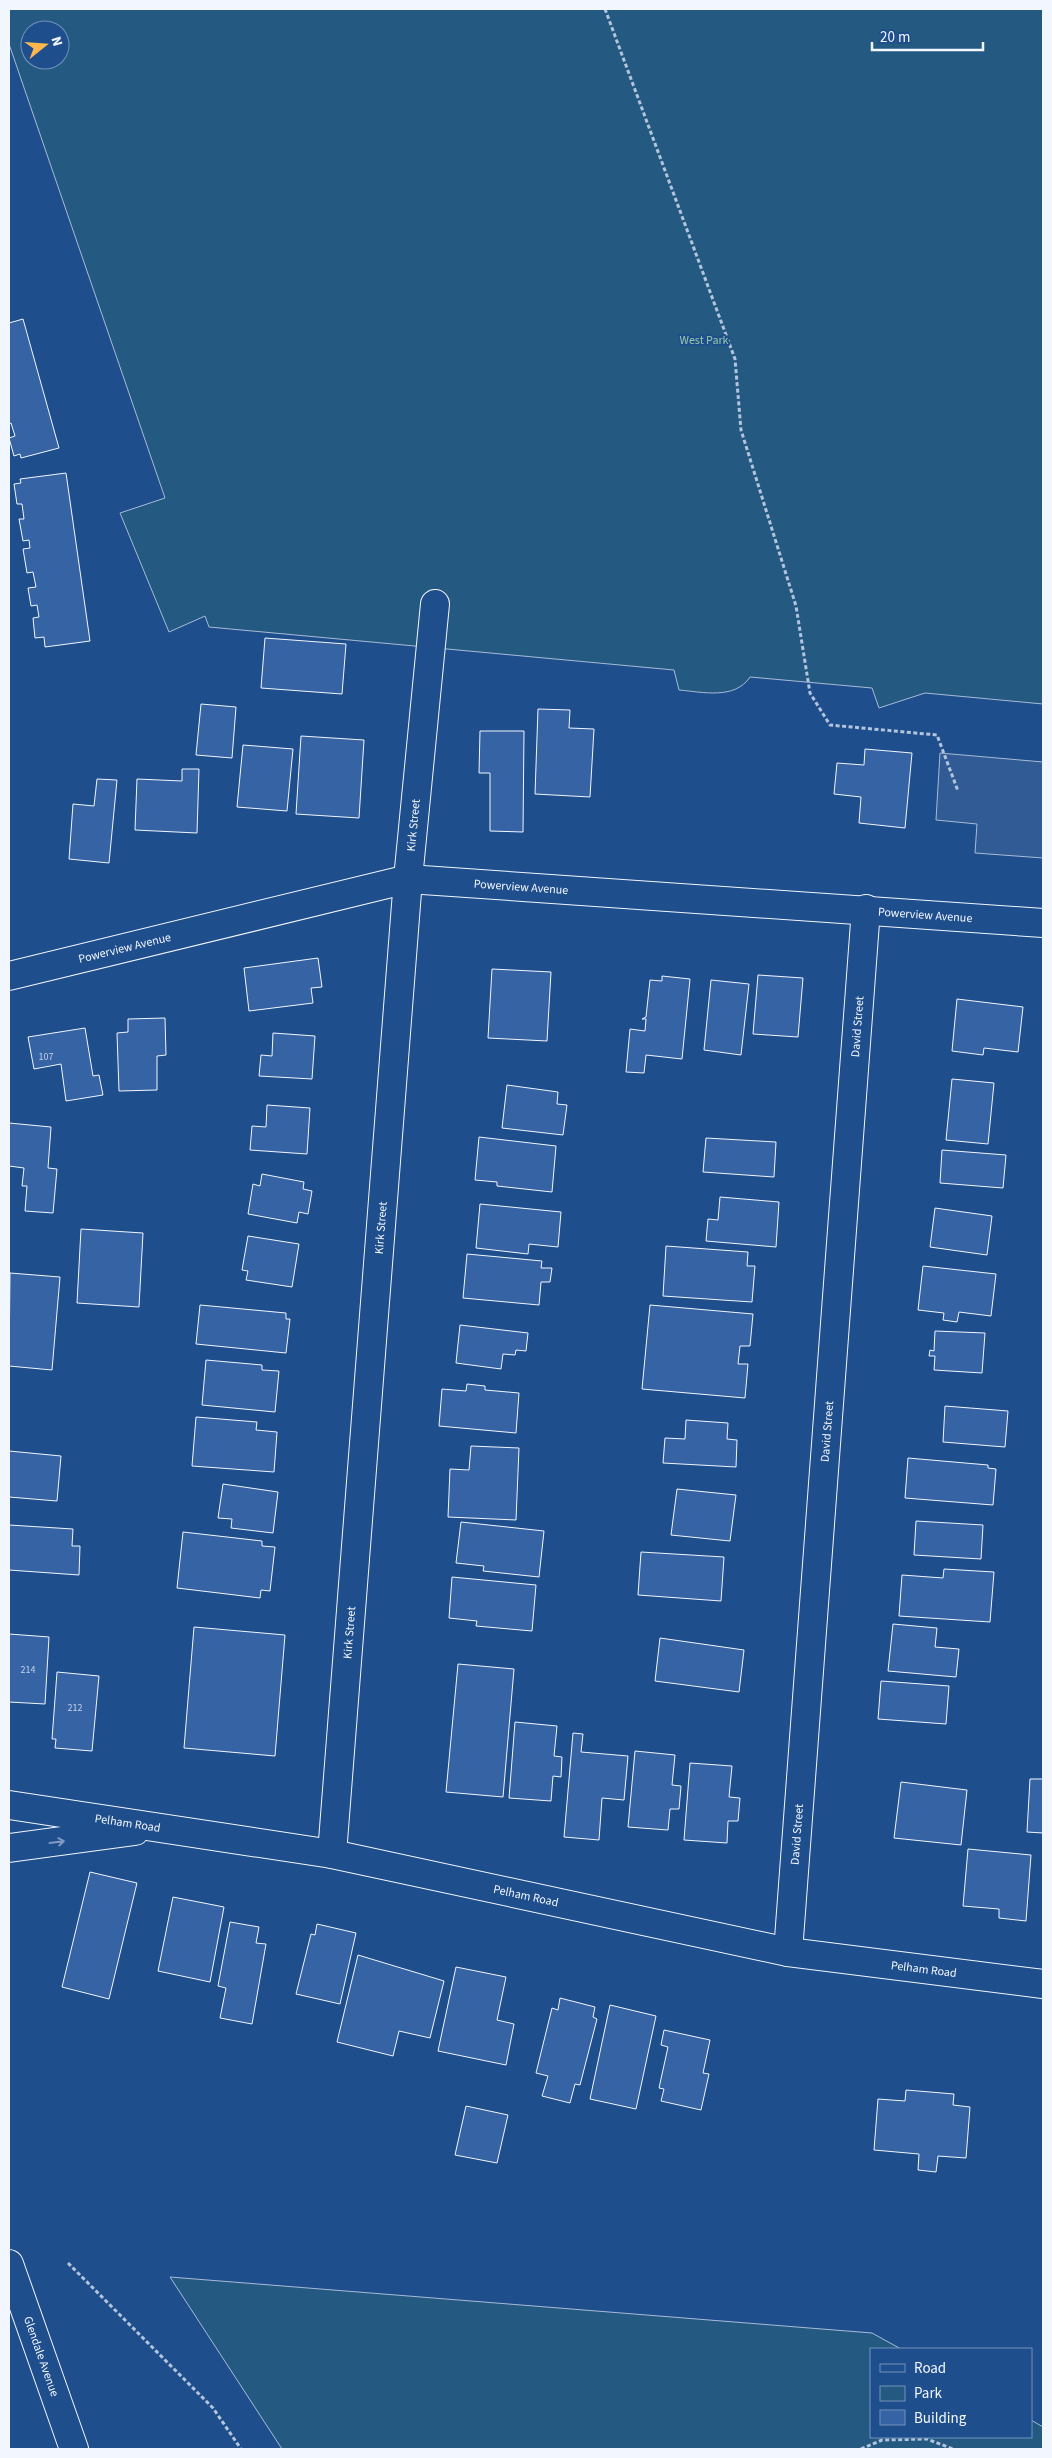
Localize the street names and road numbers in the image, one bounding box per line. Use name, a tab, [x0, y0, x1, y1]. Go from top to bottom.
street label: Kirk Street	[403, 798, 425, 852]
street label: Powerview Avenue	[473, 876, 569, 899]
street label: Powerview Avenue	[877, 904, 973, 927]
street label: Powerview Avenue	[77, 929, 173, 968]
street label: David Street	[847, 995, 868, 1058]
street label: Kirk Street	[371, 1201, 392, 1255]
street label: David Street	[817, 1400, 838, 1463]
street label: Kirk Street	[339, 1606, 360, 1660]
street label: David Street	[787, 1803, 808, 1866]
street label: Pelham Road	[94, 1810, 162, 1837]
street label: Pelham Road	[492, 1881, 560, 1911]
street label: Pelham Road	[890, 1957, 958, 1982]
street label: Glendale Avenue	[19, 2314, 63, 2399]

